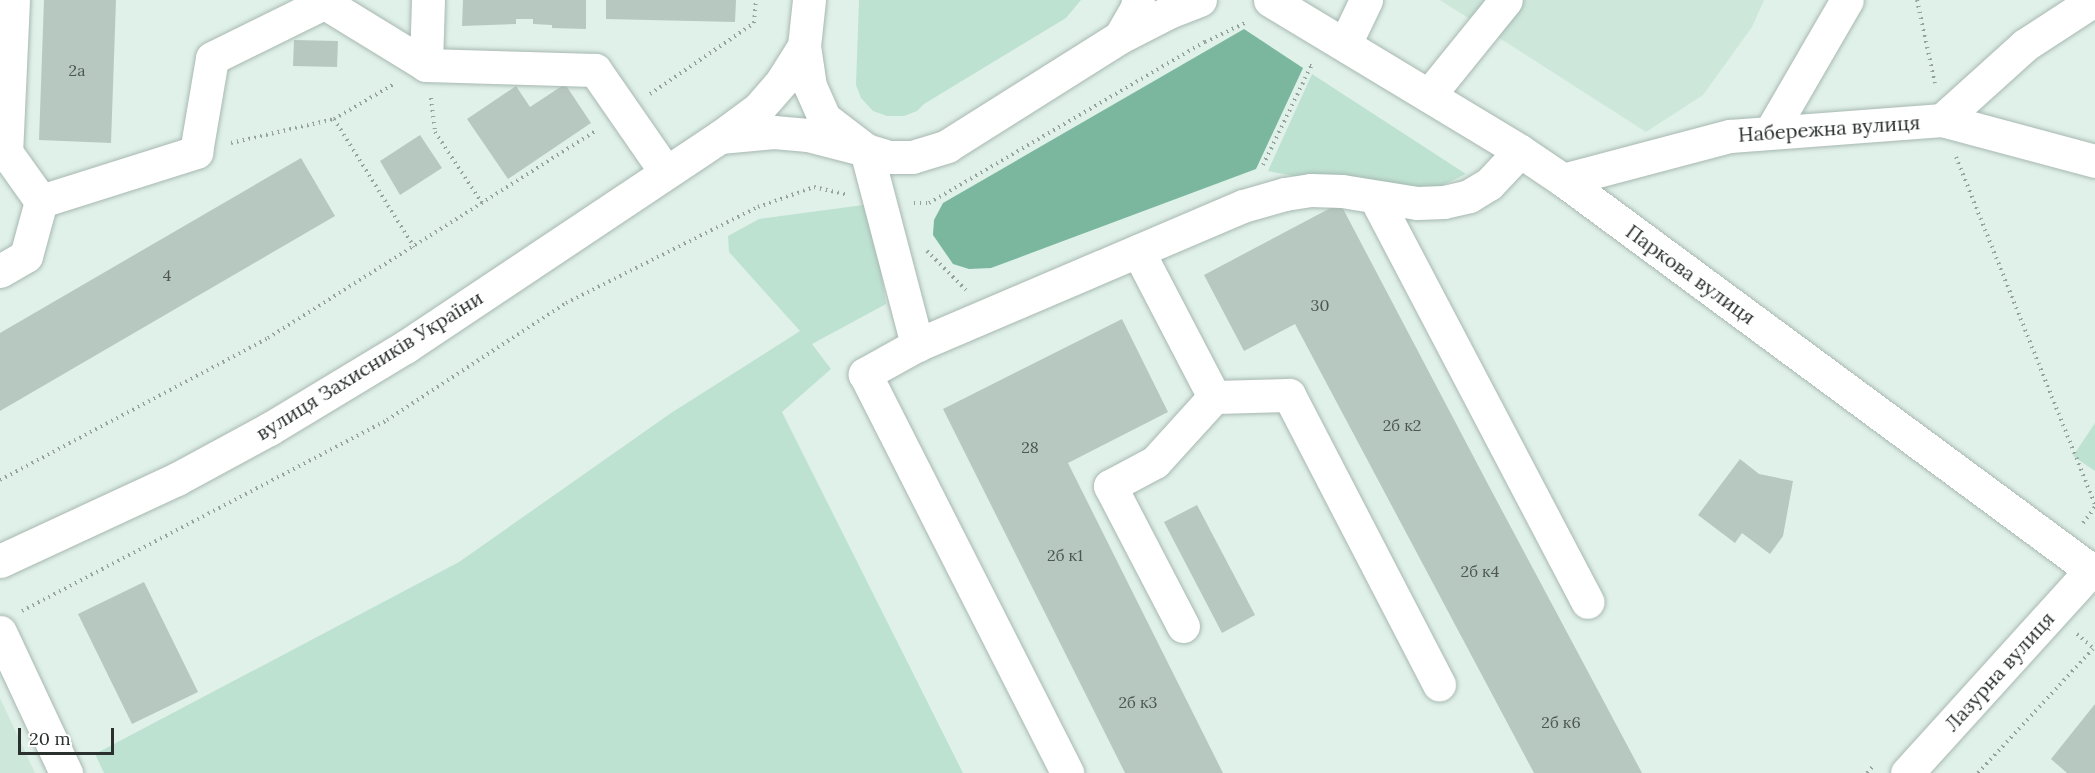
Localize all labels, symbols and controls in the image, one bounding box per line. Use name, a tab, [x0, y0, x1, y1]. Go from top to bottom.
house number: 2а	[69, 60, 85, 80]
street label: Набережна вулиця	[1737, 110, 1921, 146]
street label: Паркова вулиця	[1622, 219, 1760, 329]
house number: 4	[163, 265, 171, 285]
street label: вулиця Захисників України	[251, 285, 487, 445]
house number: 30	[1311, 295, 1329, 315]
house number: 2б к2	[1383, 415, 1421, 435]
house number: 28	[1021, 437, 1039, 457]
house number: 2б к1	[1047, 545, 1083, 565]
house number: 2б к4	[1461, 561, 1499, 581]
street label: Лазурна вулиця	[1939, 606, 2059, 736]
house number: 2б к3	[1118, 692, 1158, 712]
house number: 2б к6	[1541, 712, 1581, 732]
scale bar	[21, 716, 117, 754]
text: 20 m	[29, 727, 71, 750]

